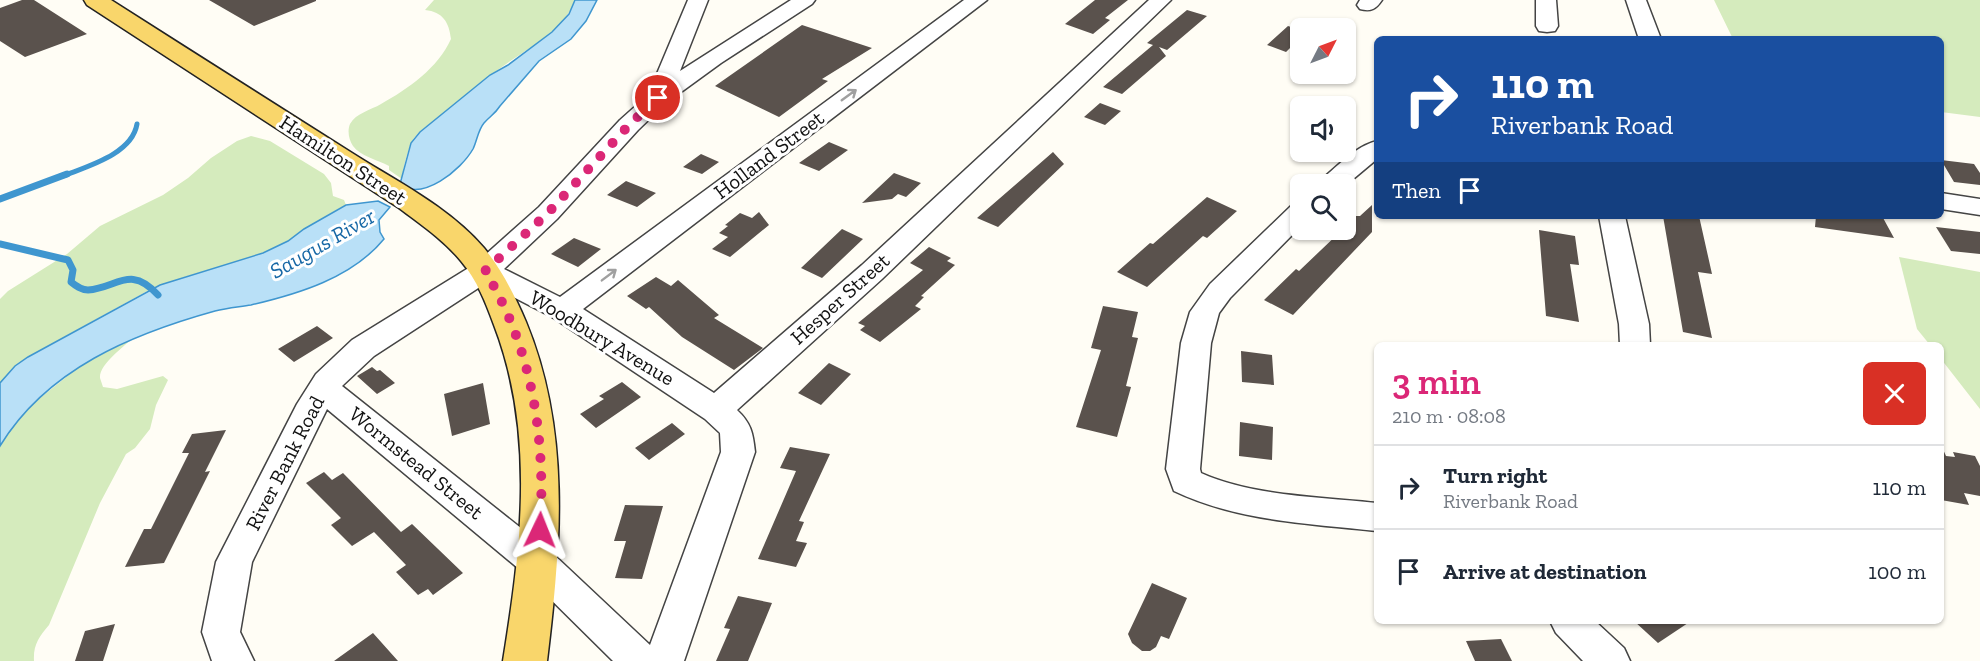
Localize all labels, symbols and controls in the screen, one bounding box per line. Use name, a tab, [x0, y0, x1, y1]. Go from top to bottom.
north arrow	[1290, 18, 1356, 84]
map controls	[1290, 18, 1356, 240]
text: 110 m	[1491, 58, 1594, 109]
icon: right	[1392, 60, 1470, 138]
pin	[632, 72, 683, 123]
icon: arrive	[641, 81, 674, 114]
one-way arrow	[841, 89, 857, 102]
button: sound	[1290, 96, 1356, 162]
street label: Holland Street	[709, 105, 829, 204]
street label: Hamilton Street	[275, 109, 412, 210]
text: Riverbank Road	[1491, 109, 1673, 141]
button: search	[1290, 174, 1356, 240]
icon: arrive	[1453, 174, 1486, 207]
text: Then	[1392, 177, 1441, 204]
water label: Saugus River	[265, 202, 380, 284]
street label: Hesper Street	[785, 248, 894, 350]
one-way arrow	[601, 269, 617, 282]
street label: Woodbury Avenue	[525, 285, 679, 391]
text: 3 min	[1392, 360, 1481, 403]
button: close	[1863, 362, 1926, 425]
street label: River Bank Road	[240, 391, 329, 534]
street label: Wormstead Street	[344, 401, 488, 524]
text: 210 m · 08:08	[1392, 404, 1506, 428]
text: Turn right	[1443, 462, 1547, 489]
icon: right	[1392, 471, 1425, 504]
text: 110 m	[1872, 474, 1926, 501]
text: Riverbank Road	[1443, 489, 1578, 513]
position arrow	[508, 498, 572, 562]
icon: arrive	[1392, 555, 1425, 588]
text: Arrive at destination	[1443, 558, 1646, 585]
text: 100 m	[1868, 558, 1926, 585]

